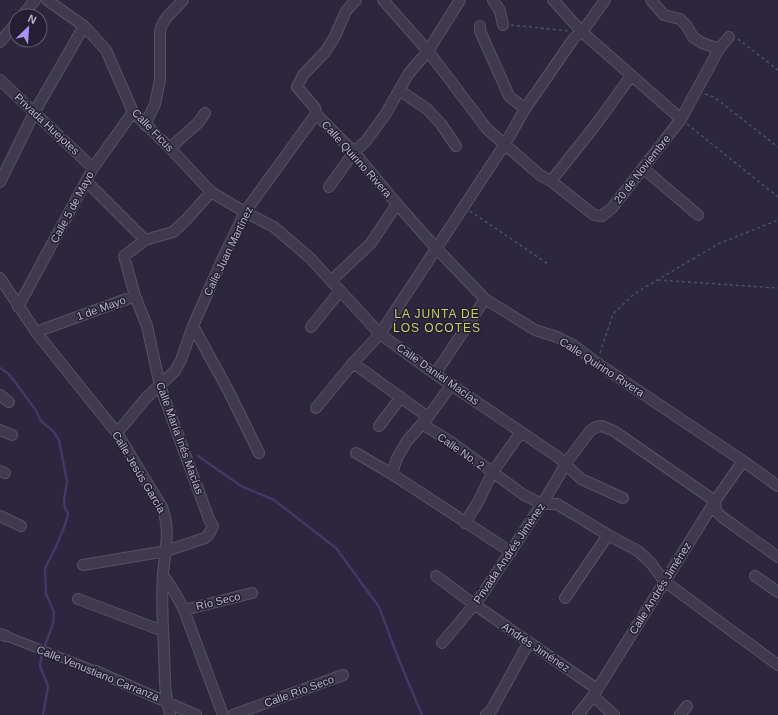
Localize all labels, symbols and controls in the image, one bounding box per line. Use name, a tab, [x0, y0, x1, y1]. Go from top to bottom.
north arrow	[8, 8, 48, 48]
text: N	[26, 12, 38, 26]
street label: Privada Huejotes	[12, 91, 82, 157]
street label: Calle Ficus	[130, 106, 177, 154]
street label: Calle Quirino Rivera	[320, 118, 395, 200]
street label: 20 de Noviembre	[611, 132, 673, 206]
street label: Calle 5 de Mayo	[48, 169, 96, 245]
street label: Calle Juan Martínez	[201, 204, 255, 298]
street label: 1 de Mayo	[75, 294, 127, 322]
district label: LA JUNTA DE LOS OCOTES	[393, 307, 481, 335]
street label: Calle Quirino Rivera	[557, 335, 647, 399]
street label: Calle Daniel Macías	[394, 341, 482, 407]
street label: Calle María Inés Macías	[154, 380, 206, 496]
street label: Calle Jesús García	[110, 429, 169, 516]
street label: Calle No. 2	[435, 430, 487, 472]
street label: Privada Andrés Jiménez	[471, 500, 547, 606]
street label: Calle Andrés Jiménez	[627, 540, 693, 636]
street label: Río Seco	[195, 590, 241, 612]
street label: Andrés Jiménez	[500, 620, 572, 674]
street label: Calle Venustiano Carranza	[35, 643, 162, 703]
street label: Calle Río Seco	[262, 673, 336, 709]

